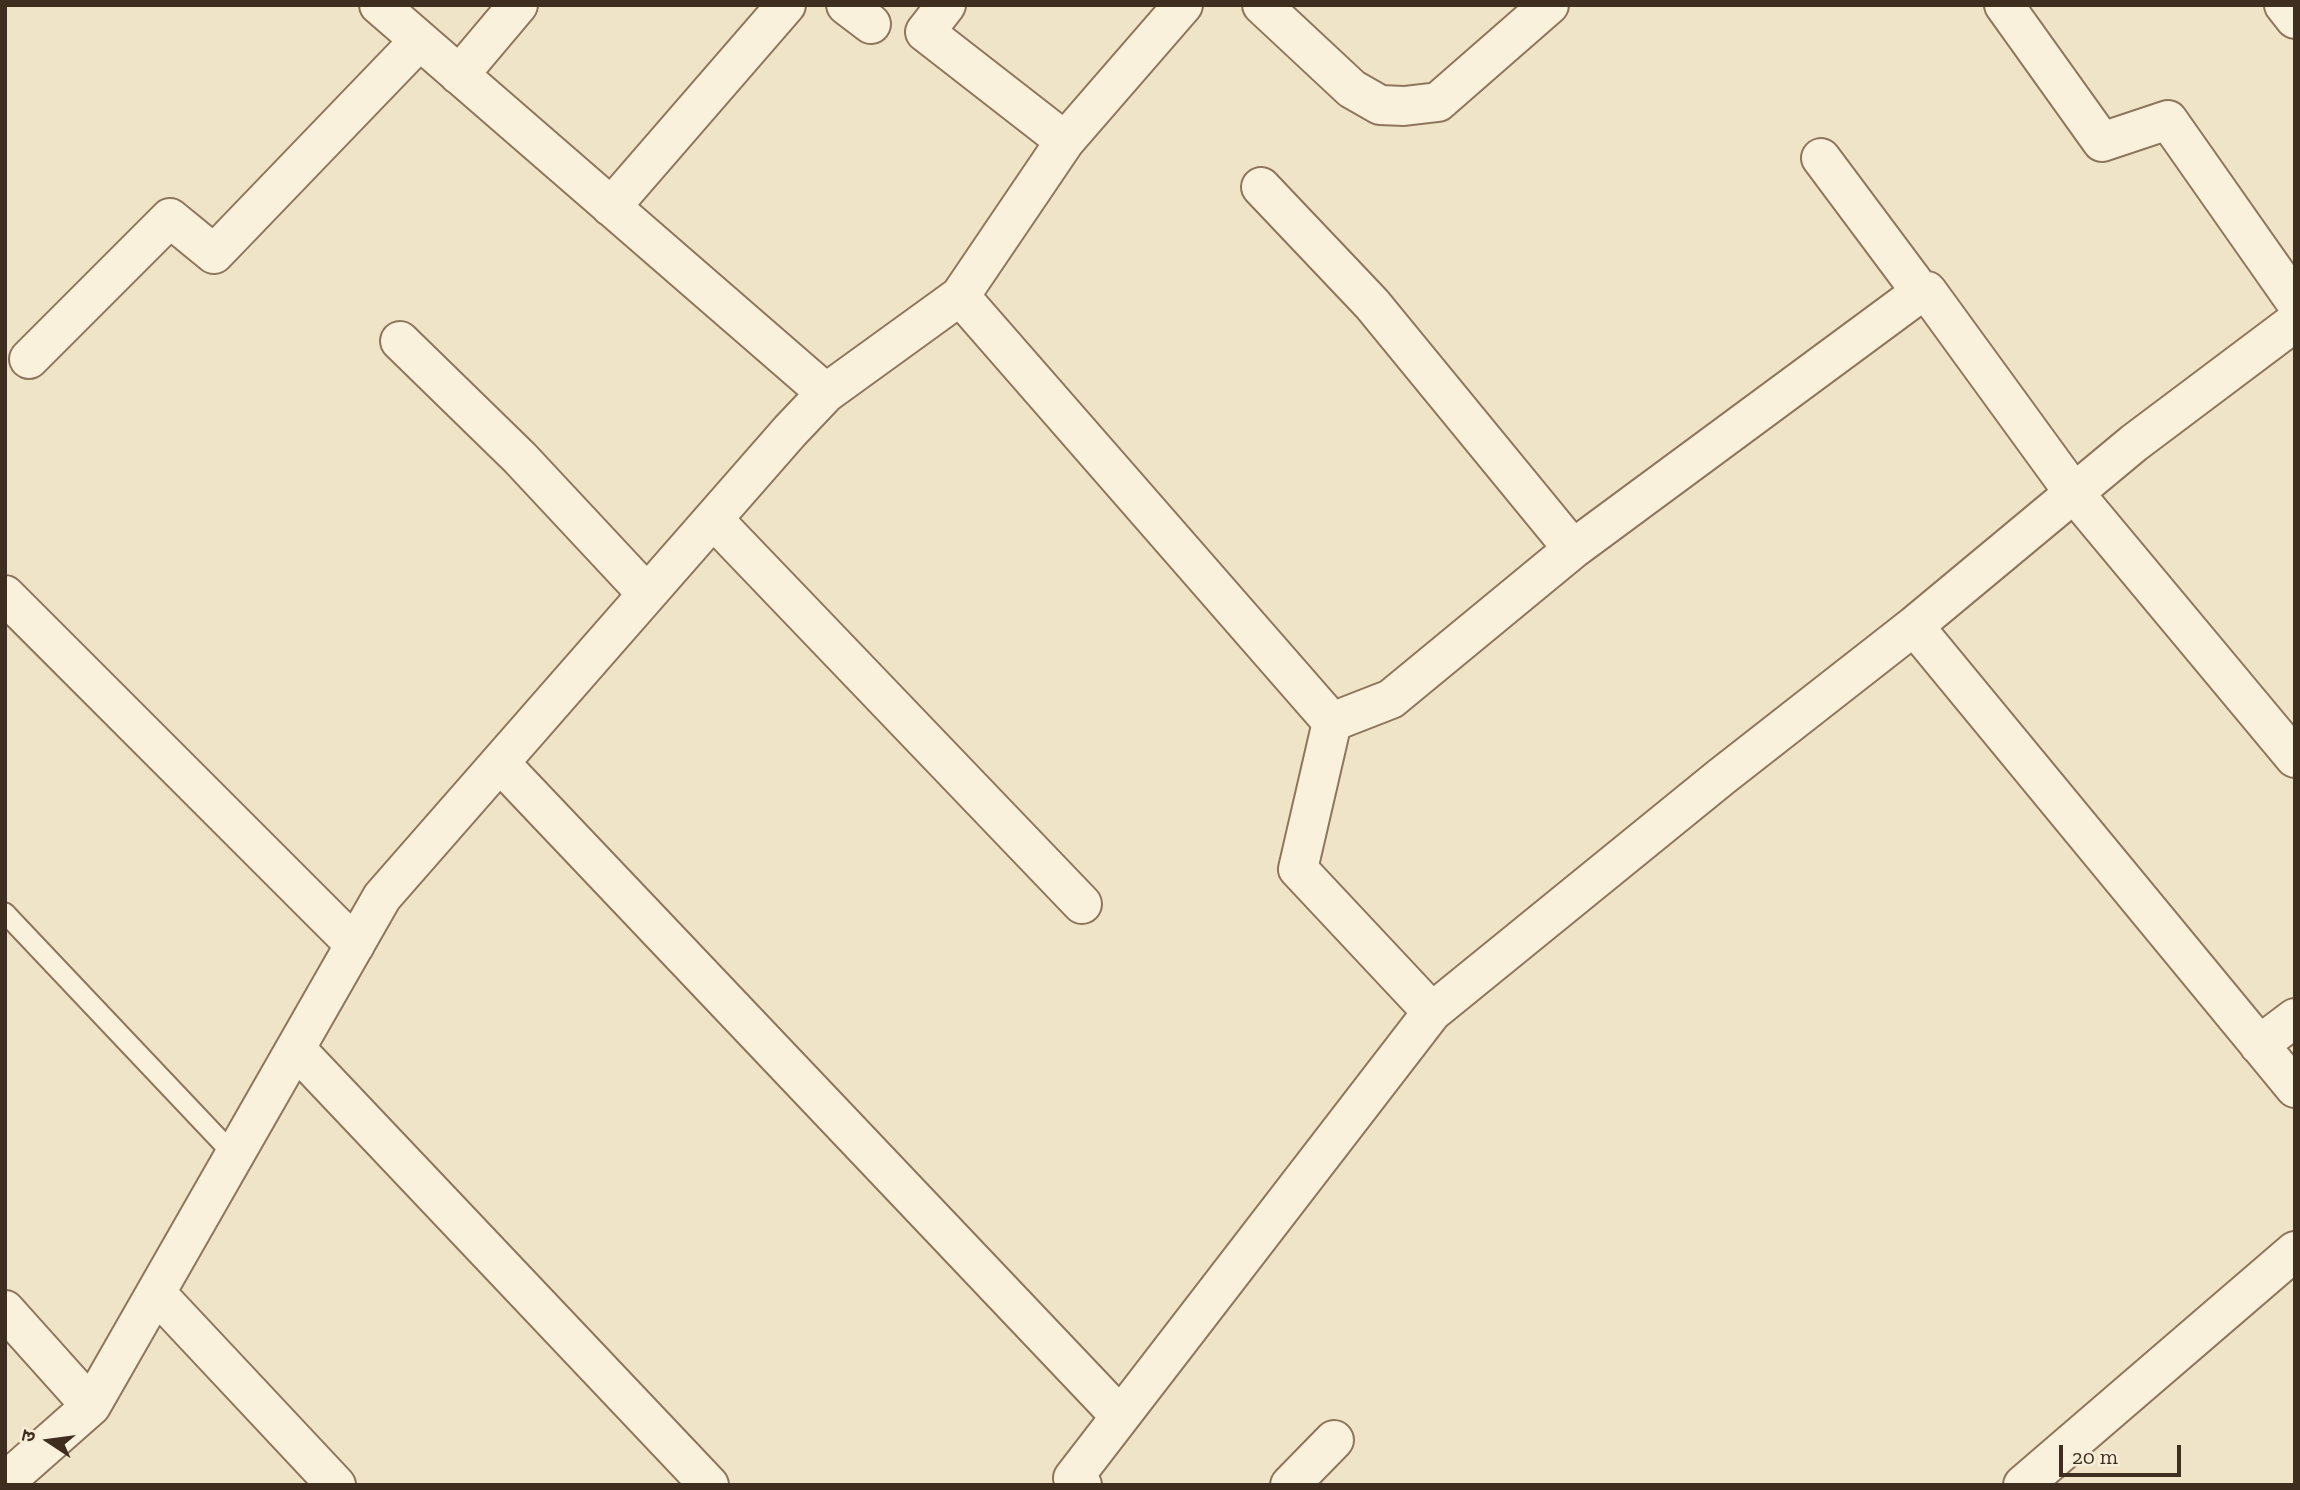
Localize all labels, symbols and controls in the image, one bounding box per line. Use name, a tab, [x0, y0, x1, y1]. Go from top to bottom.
north arrow	[14, 1406, 84, 1476]
text: उ	[16, 1428, 41, 1444]
scale bar	[2062, 1430, 2184, 1474]
text: 20 m	[2072, 1444, 2118, 1469]

